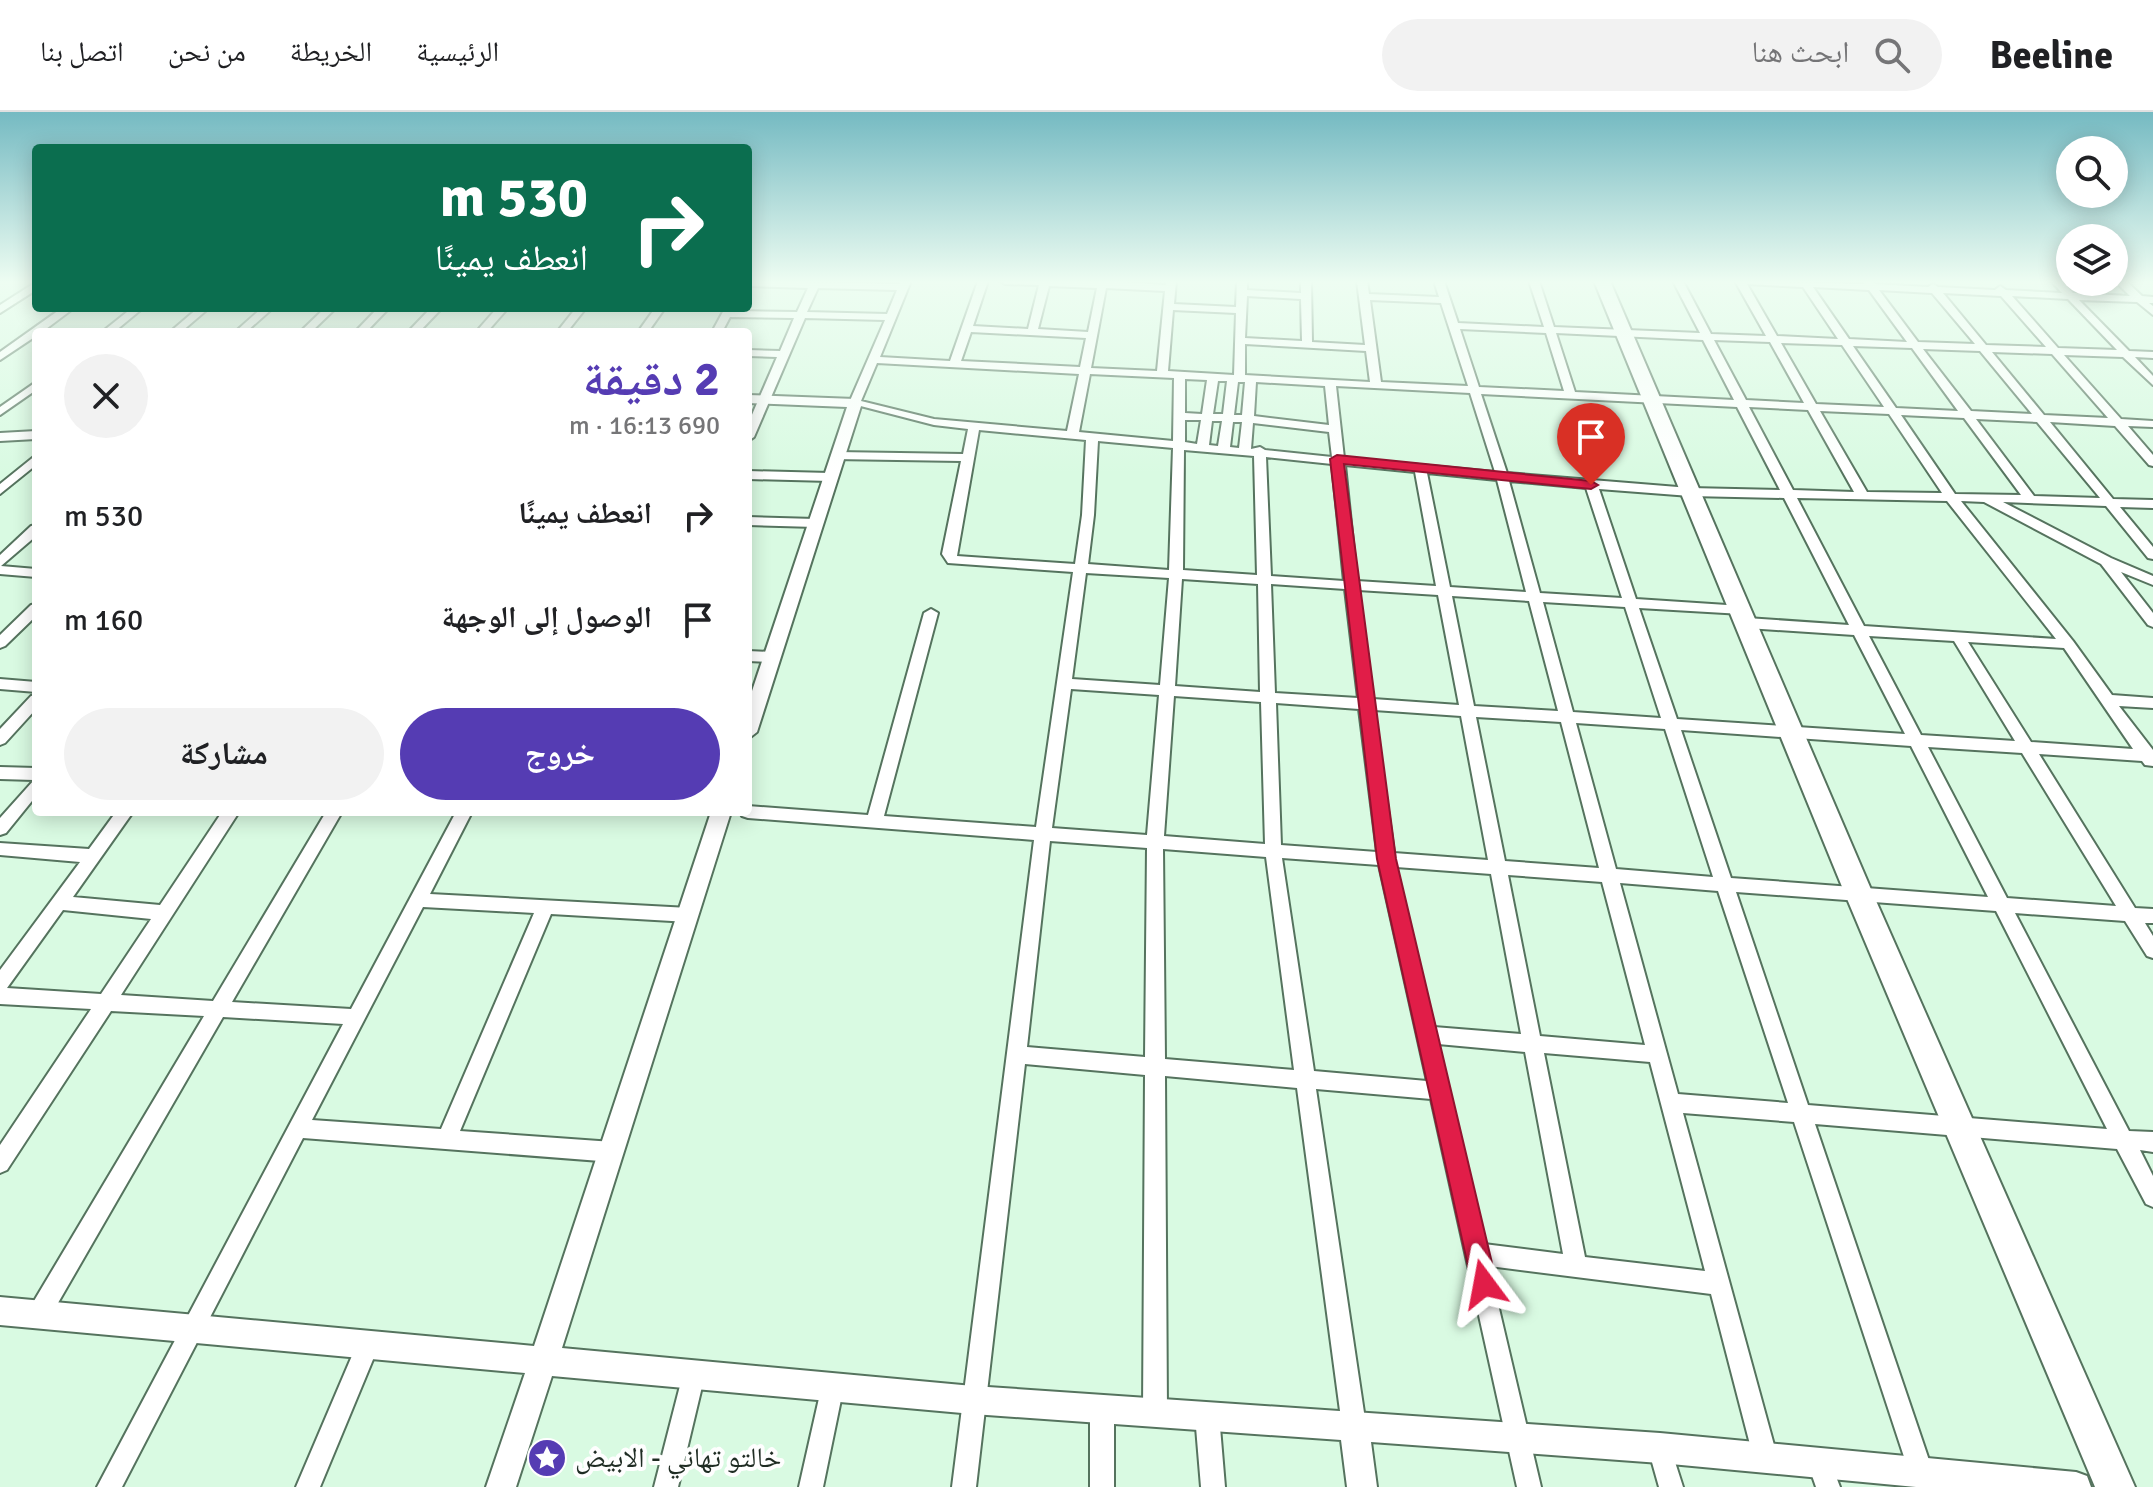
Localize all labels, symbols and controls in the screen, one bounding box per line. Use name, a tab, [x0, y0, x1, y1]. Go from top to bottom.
search box	[1382, 19, 1942, 91]
text: Beeline	[1990, 32, 2113, 79]
icon: search	[1870, 33, 1914, 77]
text: ابحث هنا	[1751, 34, 1850, 71]
text: اتصل بنا	[40, 35, 124, 69]
text: من نحن	[168, 35, 246, 69]
text: الخريطة	[290, 35, 372, 69]
text: الرئيسية	[416, 35, 499, 69]
map controls	[2056, 136, 2128, 296]
button: search	[2056, 136, 2128, 208]
text: 530 m	[440, 163, 588, 232]
icon: right	[616, 176, 720, 280]
button: layers	[2056, 224, 2128, 296]
text: انعطف يمينًا	[435, 236, 588, 281]
text: 2 دقيقة	[583, 350, 720, 409]
button: close	[64, 354, 148, 438]
pin	[1557, 403, 1625, 485]
text: 690 m · 16:13	[569, 410, 720, 442]
icon: arrive	[1569, 415, 1613, 459]
icon: right	[676, 494, 720, 538]
text: انعطف يمينًا	[518, 495, 652, 532]
text: 530 m	[64, 498, 143, 535]
icon: arrive	[676, 598, 720, 642]
text: الوصول إلى الوجهة	[442, 599, 652, 636]
text: 160 m	[64, 602, 143, 639]
button: مشاركة	[64, 708, 384, 800]
button: خروج	[400, 708, 720, 800]
position arrow	[1442, 1242, 1526, 1326]
place icon: خالتو تهاني - الابيض	[526, 1437, 568, 1479]
place label: خالتو تهاني - الابيض	[575, 1441, 781, 1480]

